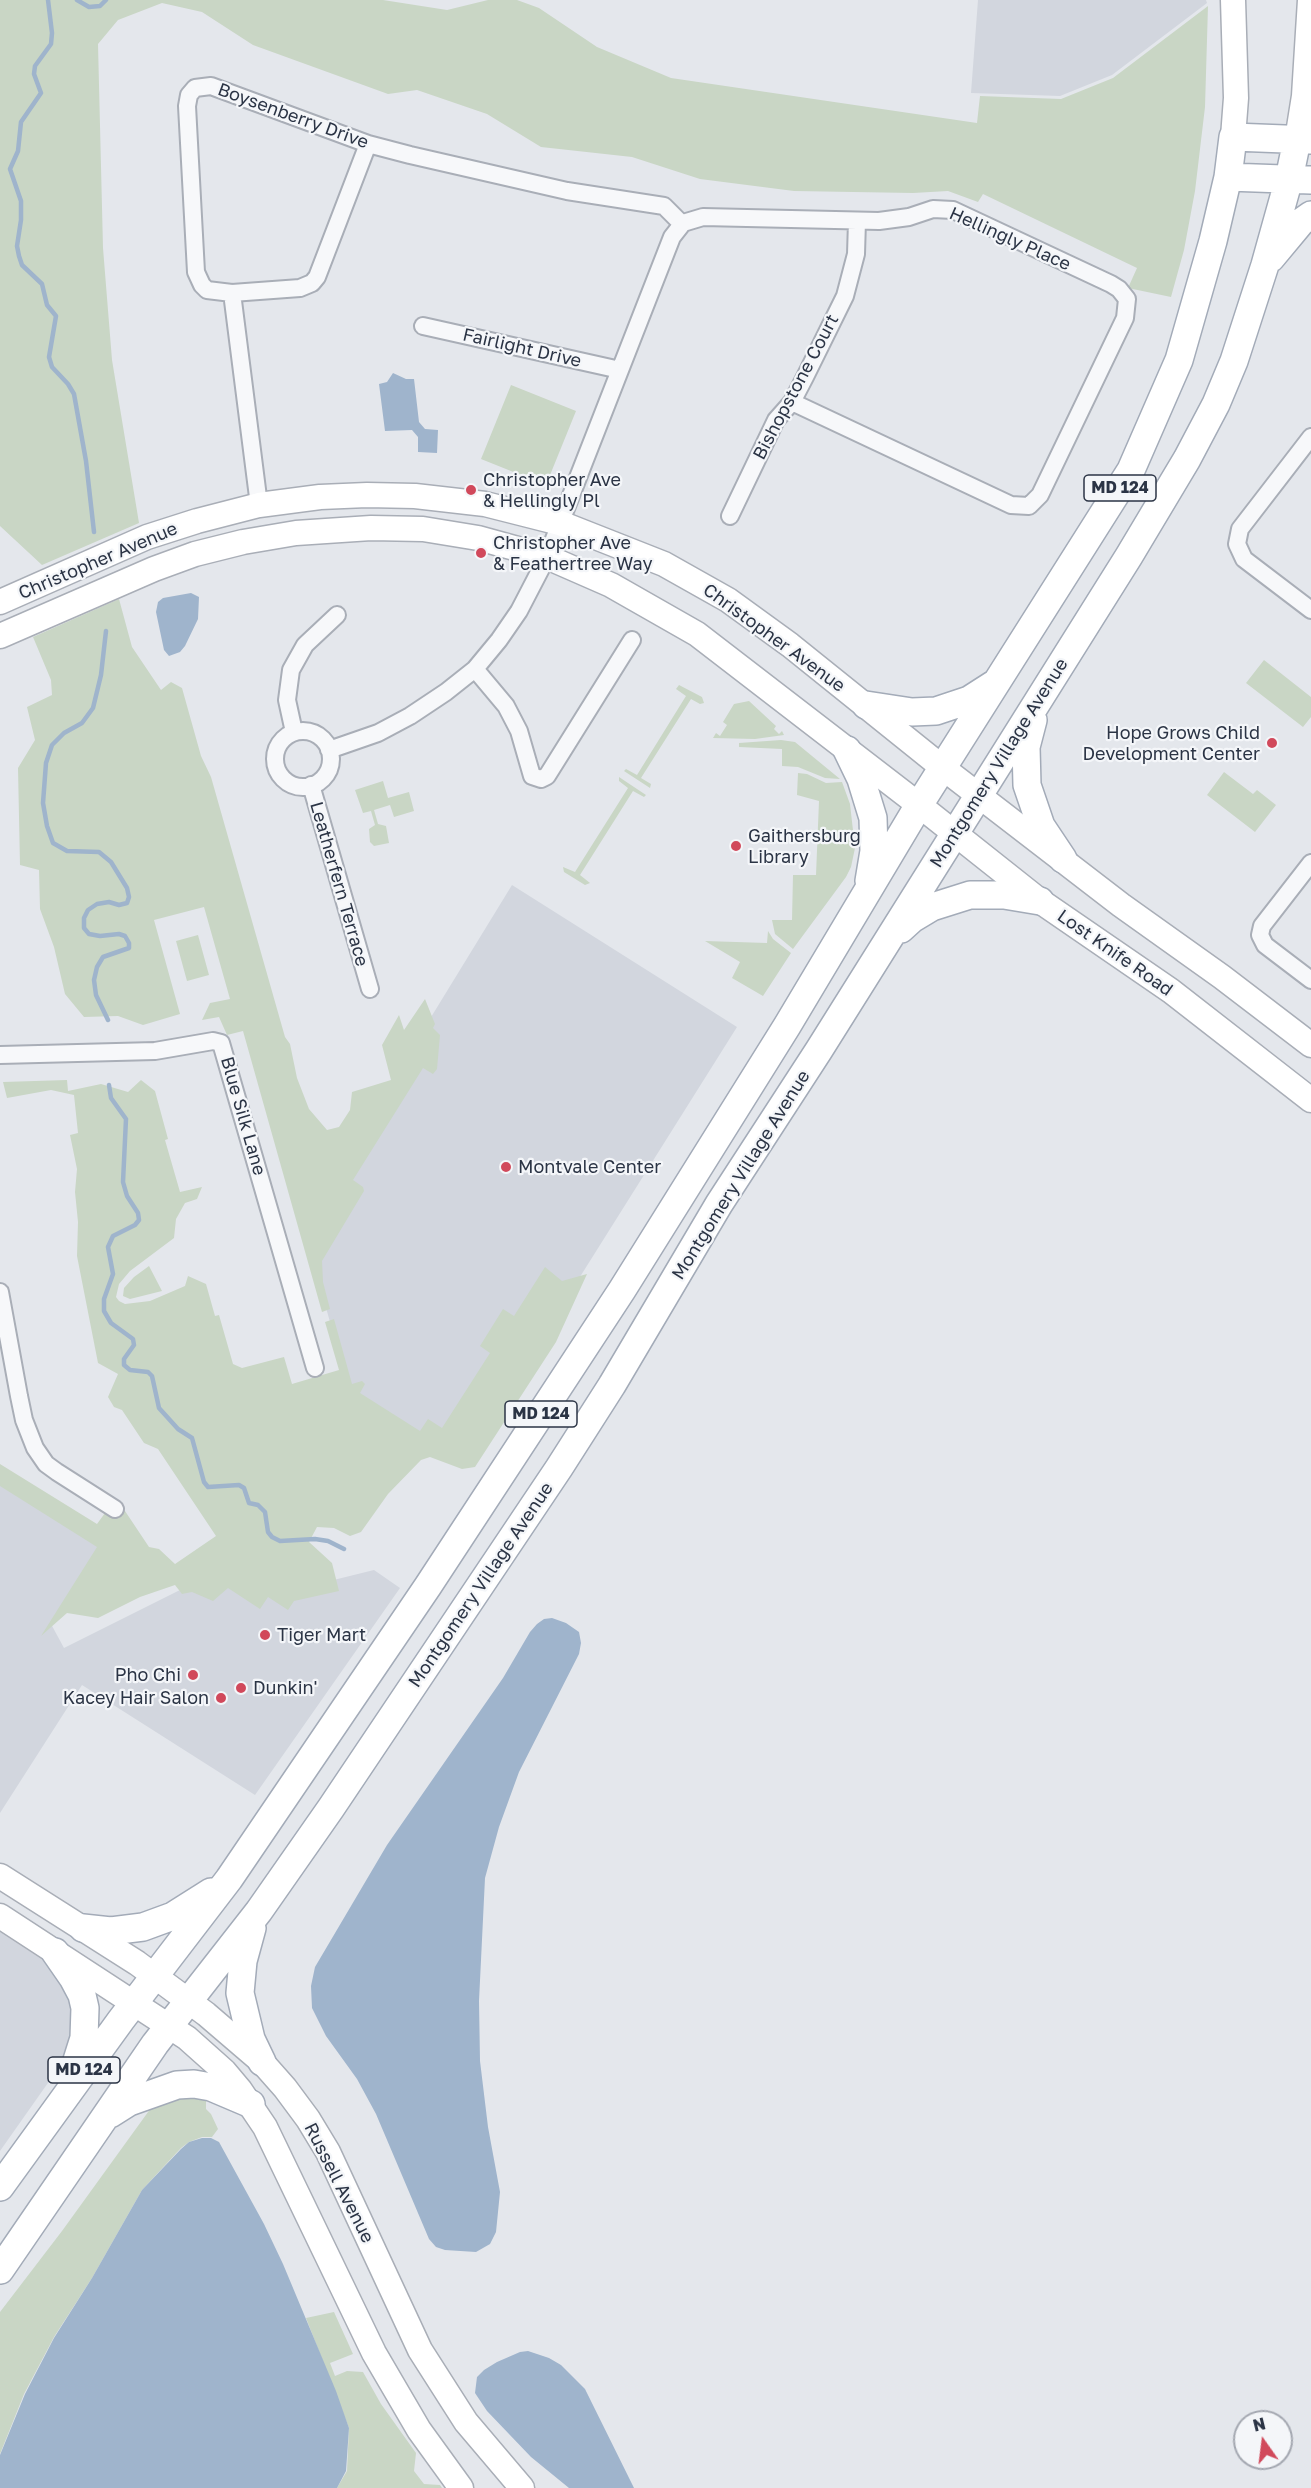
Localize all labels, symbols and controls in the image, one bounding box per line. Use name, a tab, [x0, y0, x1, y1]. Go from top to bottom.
street label: Boysenberry Drive	[215, 79, 371, 153]
street label: Hellingly Place	[946, 203, 1074, 275]
street label: Bishopstone Court	[749, 311, 843, 463]
street label: Fairlight Drive	[461, 324, 583, 372]
place label: Christopher Ave & Hellingly Pl	[483, 469, 621, 512]
road number: MD 124	[1084, 475, 1156, 501]
marker: Christopher Ave & Hellingly Pl	[464, 483, 478, 497]
street label: Christopher Avenue	[15, 518, 181, 604]
place label: Christopher Ave & Feathertree Way	[493, 532, 652, 574]
marker: Christopher Ave & Feathertree Way	[474, 546, 488, 560]
street label: Christopher Avenue	[699, 579, 849, 697]
street label: Montgomery Village Avenue	[925, 654, 1073, 872]
place label: Hope Grows Child Development Center	[1083, 722, 1260, 764]
marker: Hope Grows Child Development Center	[1265, 736, 1279, 750]
street label: Leatherfern Terrace	[305, 799, 373, 969]
place label: Gaithersburg Library	[748, 825, 861, 868]
marker: Gaithersburg Library	[729, 839, 743, 853]
street label: Lost Knife Road	[1053, 905, 1177, 1001]
street label: Blue Silk Lane	[216, 1054, 270, 1178]
street label: Montgomery Village Avenue	[667, 1066, 815, 1284]
place label: Montvale Center	[518, 1156, 661, 1178]
marker: Montvale Center	[499, 1160, 513, 1174]
road number: MD 124	[505, 1401, 577, 1427]
street label: Montgomery Village Avenue	[404, 1478, 558, 1692]
place label: Tiger Mart	[277, 1624, 366, 1646]
marker: Tiger Mart	[258, 1628, 272, 1642]
place label: Pho Chi	[115, 1664, 181, 1686]
marker: Pho Chi	[186, 1668, 200, 1682]
place label: Dunkin'	[253, 1677, 317, 1699]
marker: Dunkin'	[234, 1681, 248, 1695]
place label: Kacey Hair Salon	[63, 1687, 209, 1709]
marker: Kacey Hair Salon	[214, 1691, 228, 1705]
road number: MD 124	[48, 2057, 120, 2083]
street label: Russell Avenue	[299, 2119, 379, 2247]
north arrow	[1233, 2410, 1293, 2470]
text: N	[1251, 2413, 1267, 2436]

